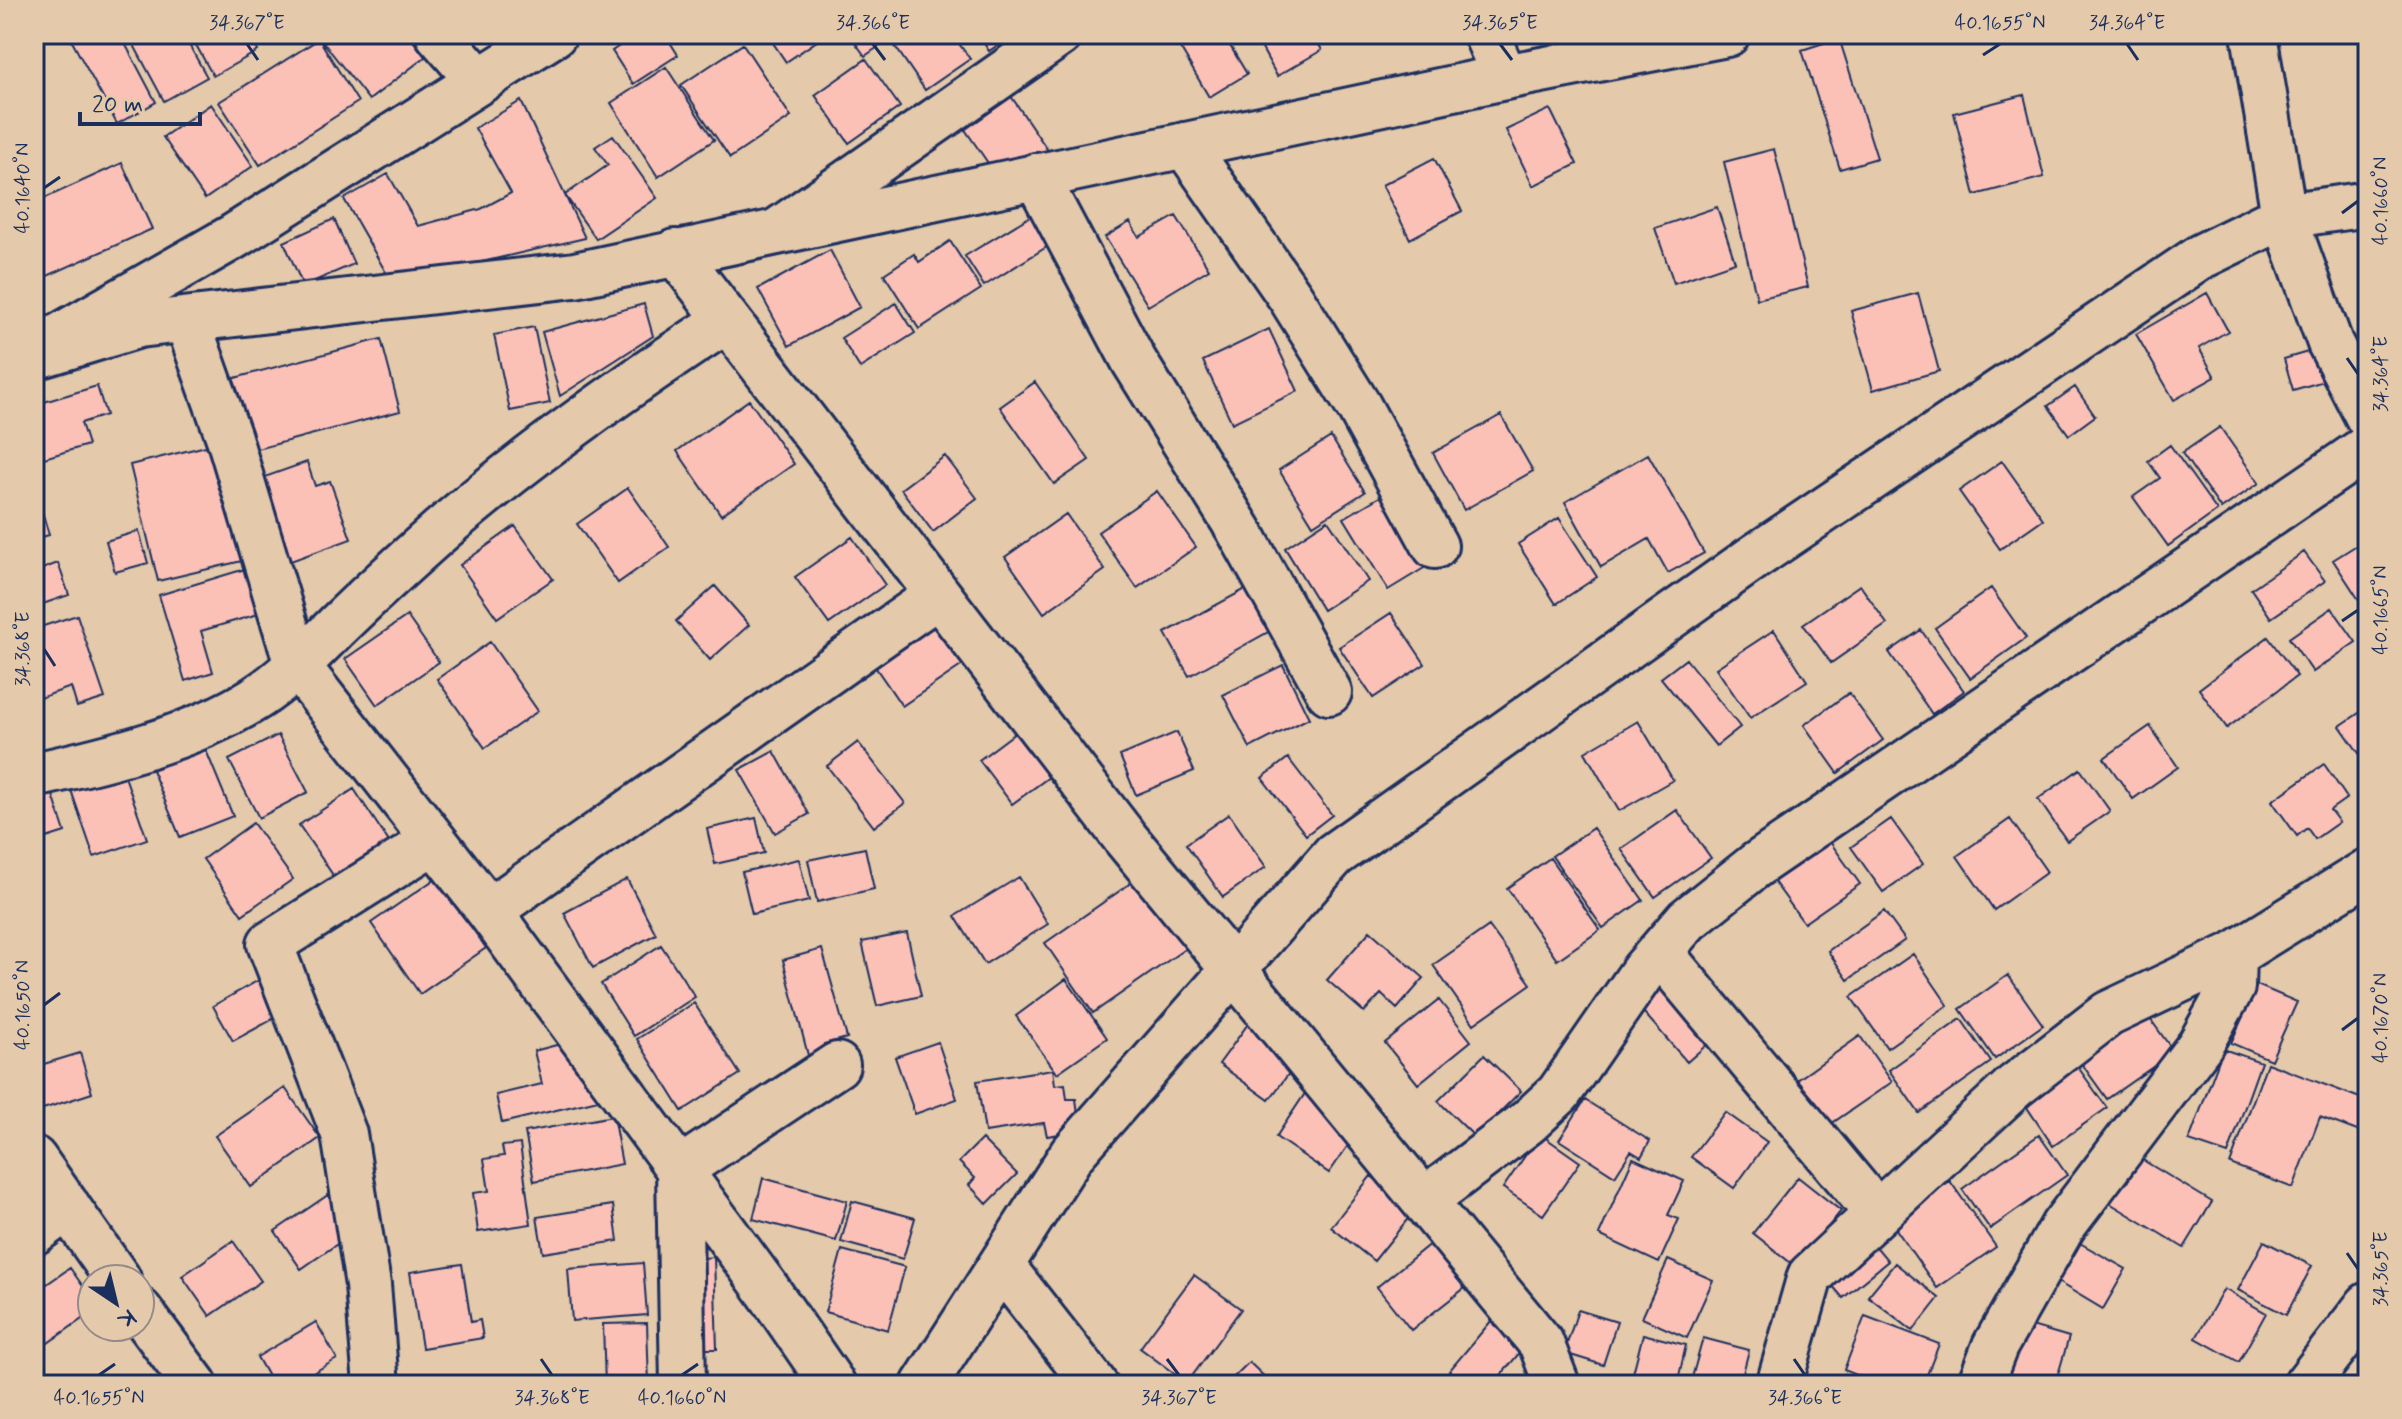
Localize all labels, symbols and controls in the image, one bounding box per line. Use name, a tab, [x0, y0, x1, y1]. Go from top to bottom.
text: 34.367°E	[209, 10, 285, 37]
text: 34.366°E	[836, 10, 910, 37]
text: 34.365°E	[1462, 10, 1538, 37]
text: 40.1655°N	[1955, 10, 2045, 37]
text: 34.364°E	[2089, 10, 2165, 37]
scale bar	[80, 76, 200, 126]
text: 20 m	[92, 90, 143, 121]
text: 40.1640°N	[10, 143, 37, 233]
text: 40.1660°N	[2368, 157, 2395, 245]
text: 34.364°E	[2368, 336, 2395, 412]
text: 40.1665°N	[2368, 565, 2395, 655]
text: 34.368°E	[10, 611, 37, 687]
text: 40.1650°N	[10, 960, 37, 1050]
text: 40.1670°N	[2368, 973, 2395, 1063]
text: 34.365°E	[2368, 1231, 2395, 1307]
north arrow	[76, 1263, 156, 1343]
text: K	[112, 1302, 141, 1334]
text: 40.1655°N	[54, 1385, 144, 1412]
text: 34.368°E	[514, 1385, 590, 1412]
text: 40.1660°N	[638, 1385, 726, 1412]
text: 34.367°E	[1141, 1385, 1217, 1412]
text: 34.366°E	[1768, 1385, 1842, 1412]

